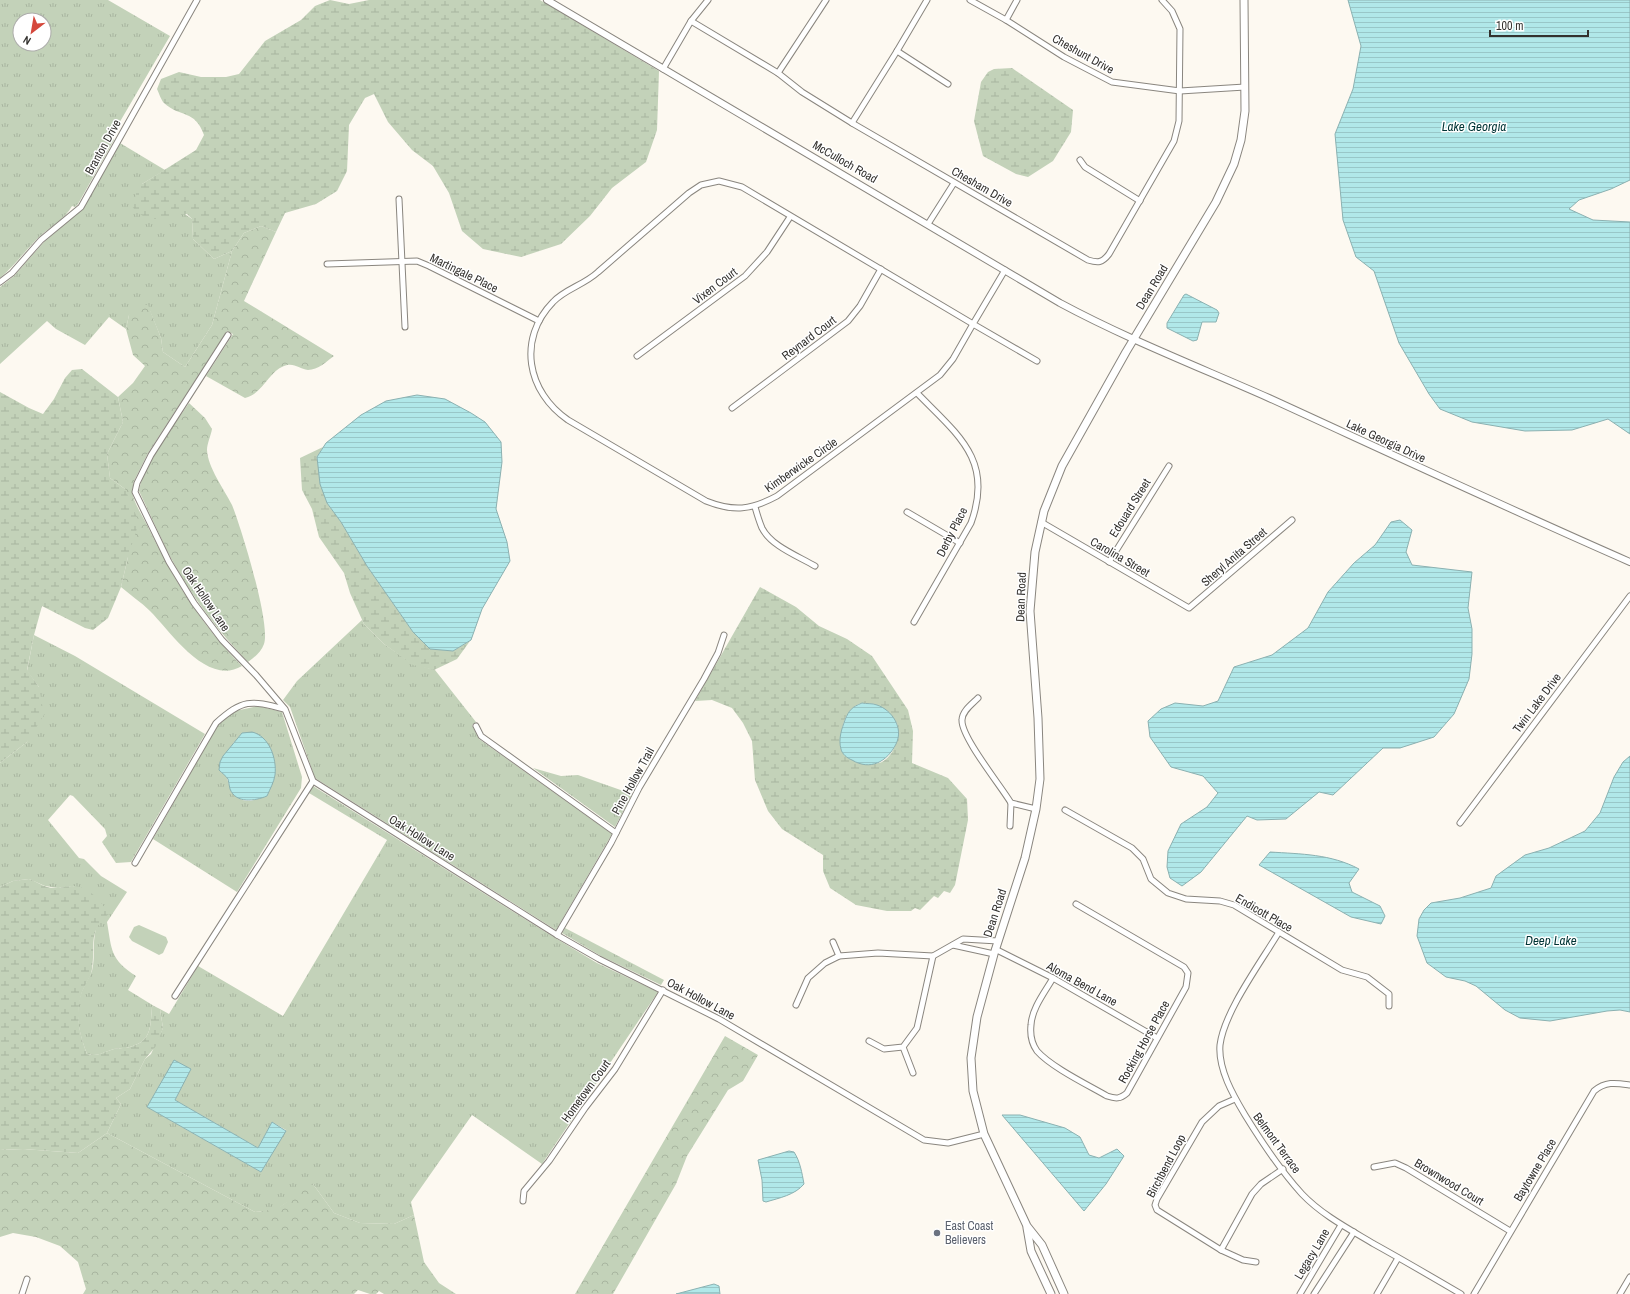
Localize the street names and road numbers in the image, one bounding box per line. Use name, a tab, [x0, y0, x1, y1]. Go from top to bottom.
street label: Cheshunt Drive	[1049, 30, 1117, 78]
street label: Branton Drive	[81, 117, 125, 177]
street label: McCulloch Road	[810, 137, 880, 187]
street label: Chesham Drive	[948, 163, 1016, 211]
street label: Martingale Place	[427, 250, 501, 296]
street label: Dean Road	[1132, 262, 1172, 312]
street label: Vixen Court	[690, 264, 741, 308]
street label: Reynard Court	[779, 312, 840, 364]
street label: Lake Georgia Drive	[1344, 416, 1428, 466]
street label: Kimberwicke Circle	[761, 434, 841, 496]
street label: Edouard Street	[1106, 475, 1154, 540]
street label: Derby Place	[933, 504, 971, 560]
street label: Sheryl Anita Street	[1198, 524, 1270, 590]
street label: Carolina Street	[1087, 534, 1153, 581]
street label: Oak Hollow Lane	[178, 563, 234, 635]
street label: Dean Road	[1012, 572, 1030, 622]
street label: Twin Lake Drive	[1509, 670, 1565, 736]
street label: Pine Hollow Trail	[608, 745, 658, 817]
street label: Oak Hollow Lane	[386, 811, 458, 865]
street label: Dean Road	[980, 887, 1010, 939]
street label: Endicott Place	[1233, 890, 1295, 936]
street label: Aloma Bend Lane	[1043, 958, 1120, 1010]
street label: Oak Hollow Lane	[664, 974, 738, 1024]
street label: Rocking Horse Place	[1115, 998, 1173, 1086]
street label: Hometown Court	[558, 1056, 614, 1126]
street label: Belmont Terrace	[1250, 1109, 1304, 1177]
street label: Birchbend Loop	[1143, 1132, 1189, 1200]
street label: Baytowne Place	[1510, 1136, 1560, 1204]
street label: Brownwood Court	[1411, 1155, 1487, 1209]
street label: Legacy Lane	[1291, 1226, 1333, 1282]

